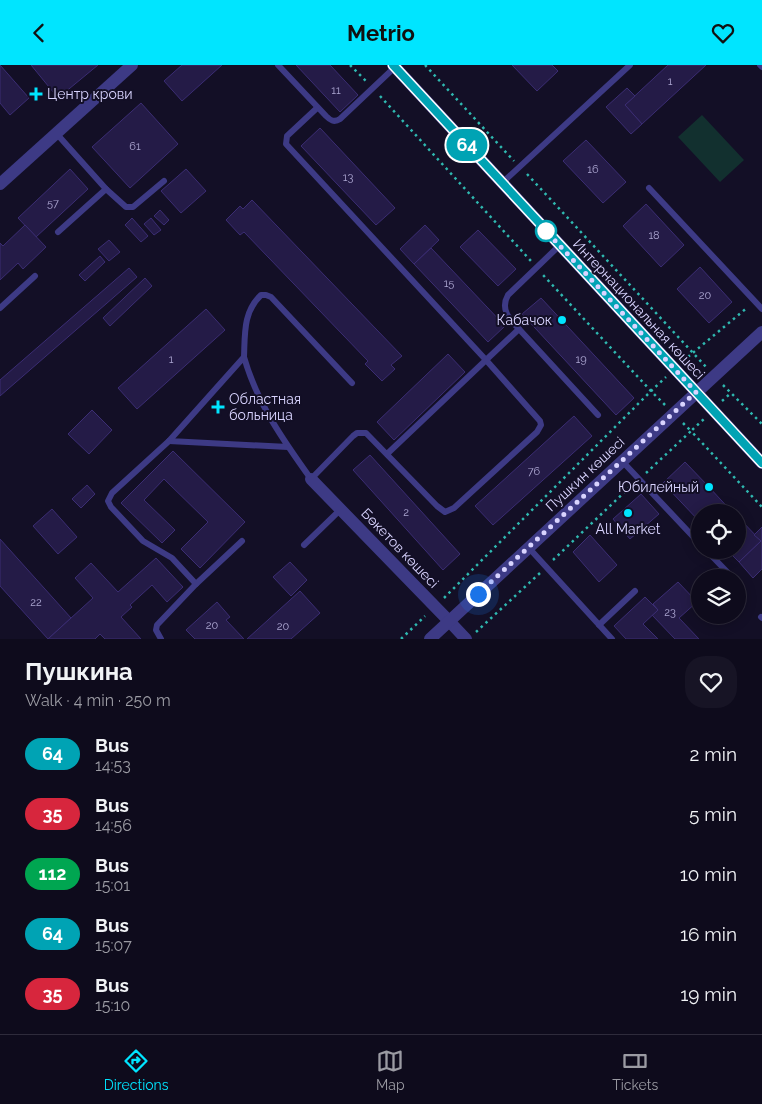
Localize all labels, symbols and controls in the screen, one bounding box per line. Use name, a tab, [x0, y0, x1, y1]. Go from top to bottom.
icon: back	[25, 19, 53, 47]
icon: heart	[709, 19, 737, 47]
text: Metrio	[347, 20, 415, 46]
house number: 1	[668, 75, 673, 88]
house number: 11	[331, 84, 341, 97]
place label: Центр крови	[47, 86, 133, 102]
marker: Центр крови	[29, 87, 43, 101]
line badge: 64	[444, 129, 490, 161]
text: 64	[456, 134, 478, 155]
house number: 61	[129, 140, 141, 153]
house number: 16	[587, 163, 599, 176]
house number: 13	[343, 171, 353, 184]
house number: 57	[47, 197, 59, 210]
unlabelled marker	[535, 220, 557, 242]
house number: 18	[648, 229, 660, 242]
street label: Интернациональная көшесі	[570, 236, 708, 382]
house number: 15	[444, 277, 454, 290]
house number: 20	[699, 289, 711, 302]
place label: Кабачок	[497, 312, 552, 328]
marker: Кабачок	[556, 314, 568, 326]
house number: 1	[169, 353, 174, 366]
house number: 19	[575, 353, 587, 366]
place label: Областная больница	[229, 391, 301, 423]
marker: Областная больница	[211, 400, 225, 414]
street label: Пушкин көшесі	[542, 434, 628, 514]
house number: 76	[528, 465, 541, 478]
place label: Юбилейный	[618, 479, 699, 495]
marker: Юбилейный	[703, 481, 715, 493]
map controls	[691, 504, 746, 624]
button: locate	[691, 504, 746, 559]
street label: Бөкетов көшесі	[358, 505, 442, 591]
house number: 2	[403, 506, 409, 519]
marker: All Market	[622, 507, 634, 519]
place label: All Market	[596, 521, 661, 537]
button: layers	[691, 569, 746, 624]
your location	[466, 582, 491, 607]
house number: 22	[30, 596, 42, 609]
house number: 23	[664, 606, 676, 619]
house number: 20	[206, 619, 218, 632]
house number: 20	[277, 620, 289, 633]
button: heart	[685, 656, 737, 708]
text: Пушкина	[25, 657, 133, 686]
text: Walk · 4 min · 250 m	[25, 691, 171, 710]
text: Bus	[95, 734, 129, 756]
text: 64	[42, 743, 63, 764]
text: 2 min	[690, 743, 737, 765]
text: 14:53	[95, 756, 131, 775]
text: Bus	[95, 794, 129, 816]
text: 35	[42, 803, 63, 824]
text: 5 min	[689, 803, 737, 825]
text: 14:56	[95, 816, 132, 835]
text: Bus	[95, 854, 129, 876]
text: 112	[39, 863, 66, 884]
text: 10 min	[680, 863, 737, 885]
text: 15:01	[95, 876, 130, 895]
text: Bus	[95, 914, 129, 936]
text: 64	[42, 923, 63, 944]
text: 16 min	[680, 923, 737, 945]
text: 15:07	[95, 936, 132, 955]
text: Bus	[95, 974, 129, 996]
text: 35	[42, 983, 63, 1004]
text: 19 min	[680, 983, 737, 1005]
text: 15:10	[95, 996, 130, 1015]
tab: Directions	[104, 1047, 168, 1093]
tab: Map	[376, 1047, 405, 1093]
tab: Tickets	[612, 1047, 658, 1093]

